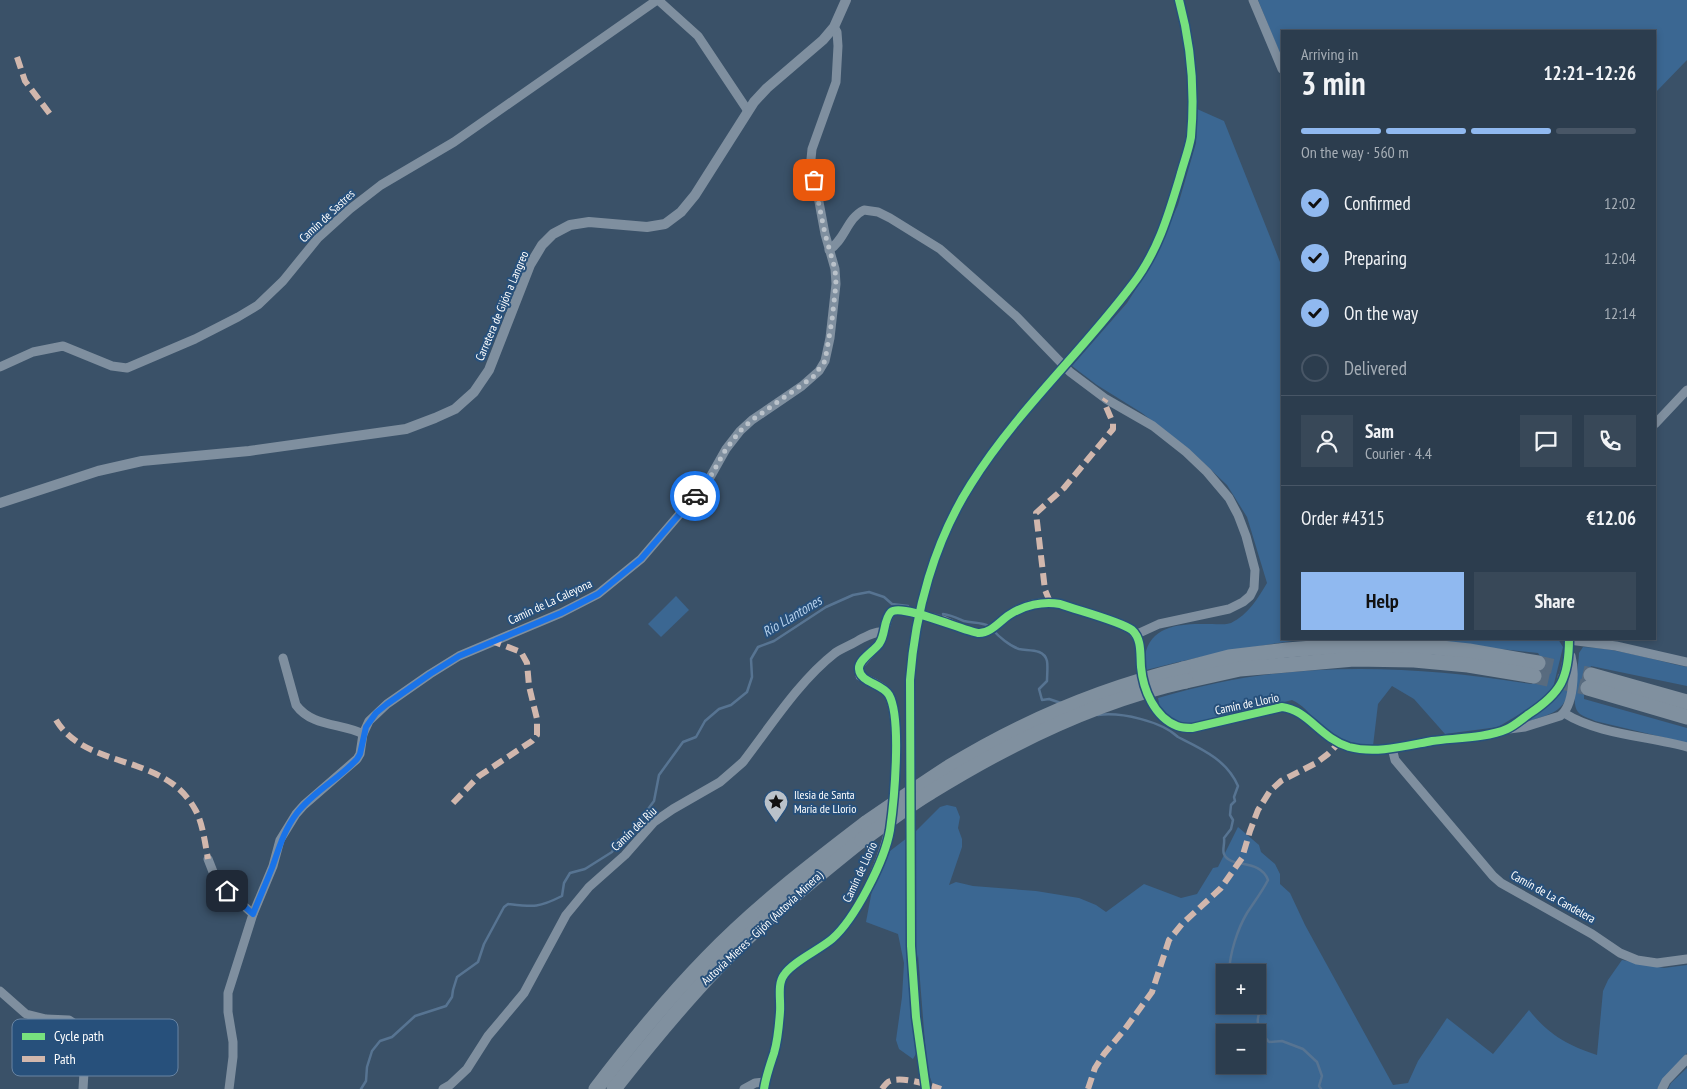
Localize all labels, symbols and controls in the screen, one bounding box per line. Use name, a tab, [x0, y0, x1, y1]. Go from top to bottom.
text: Arriving in	[1301, 44, 1358, 64]
text: 12:21–12:26	[1543, 61, 1636, 85]
text: 3 min	[1301, 62, 1366, 104]
text: On the way · 560 m	[1301, 142, 1409, 162]
pin	[793, 159, 835, 201]
icon: bag	[800, 166, 828, 194]
street label: Camín de Sastres	[296, 186, 358, 245]
icon: check	[1301, 189, 1329, 217]
text: Confirmed	[1344, 191, 1411, 215]
text: 12:02	[1604, 193, 1636, 213]
icon: check	[1301, 244, 1329, 272]
text: Preparing	[1344, 246, 1407, 270]
text: 12:04	[1604, 248, 1636, 268]
street label: Carretera de Gijón a Langreo	[472, 249, 531, 363]
icon: check	[1301, 299, 1329, 327]
text: On the way	[1344, 301, 1418, 325]
text: 12:14	[1604, 303, 1636, 323]
text: Delivered	[1344, 356, 1407, 380]
button: person	[1301, 415, 1353, 467]
button: chat	[1520, 415, 1572, 467]
button: phone	[1584, 415, 1636, 467]
text: Sam	[1365, 419, 1394, 443]
text: Courier · 4.4	[1365, 443, 1432, 463]
courier	[670, 471, 720, 521]
icon: car	[681, 482, 709, 510]
text: Order #4315	[1301, 506, 1385, 530]
text: €12.06	[1587, 506, 1636, 530]
button: Help	[1301, 572, 1464, 630]
button: Share	[1474, 572, 1636, 630]
street label: Camín de La Caleyona	[506, 576, 594, 628]
water label: Rio Llantones	[759, 591, 826, 641]
street label: Camín de Llorio	[1213, 689, 1280, 718]
place label: Ilesia de Santa María de Llorio	[794, 787, 856, 816]
place icon: Ilesia de Santa María de Llorio	[763, 789, 789, 823]
street label: Camín del Riu	[608, 803, 660, 854]
street label: Camín de Llorio	[839, 839, 880, 904]
street label: Autovía Mieres - Gijón (Autovía Minera)	[698, 867, 826, 988]
street label: Camín de La Candelera	[1508, 867, 1598, 926]
pin	[206, 870, 248, 912]
icon: home	[213, 877, 241, 905]
map controls	[1216, 964, 1266, 1074]
button: +	[1216, 964, 1266, 1014]
legend	[12, 1019, 178, 1076]
button: −	[1216, 1024, 1266, 1074]
text: Cycle path	[54, 1027, 104, 1045]
text: Path	[54, 1050, 76, 1068]

